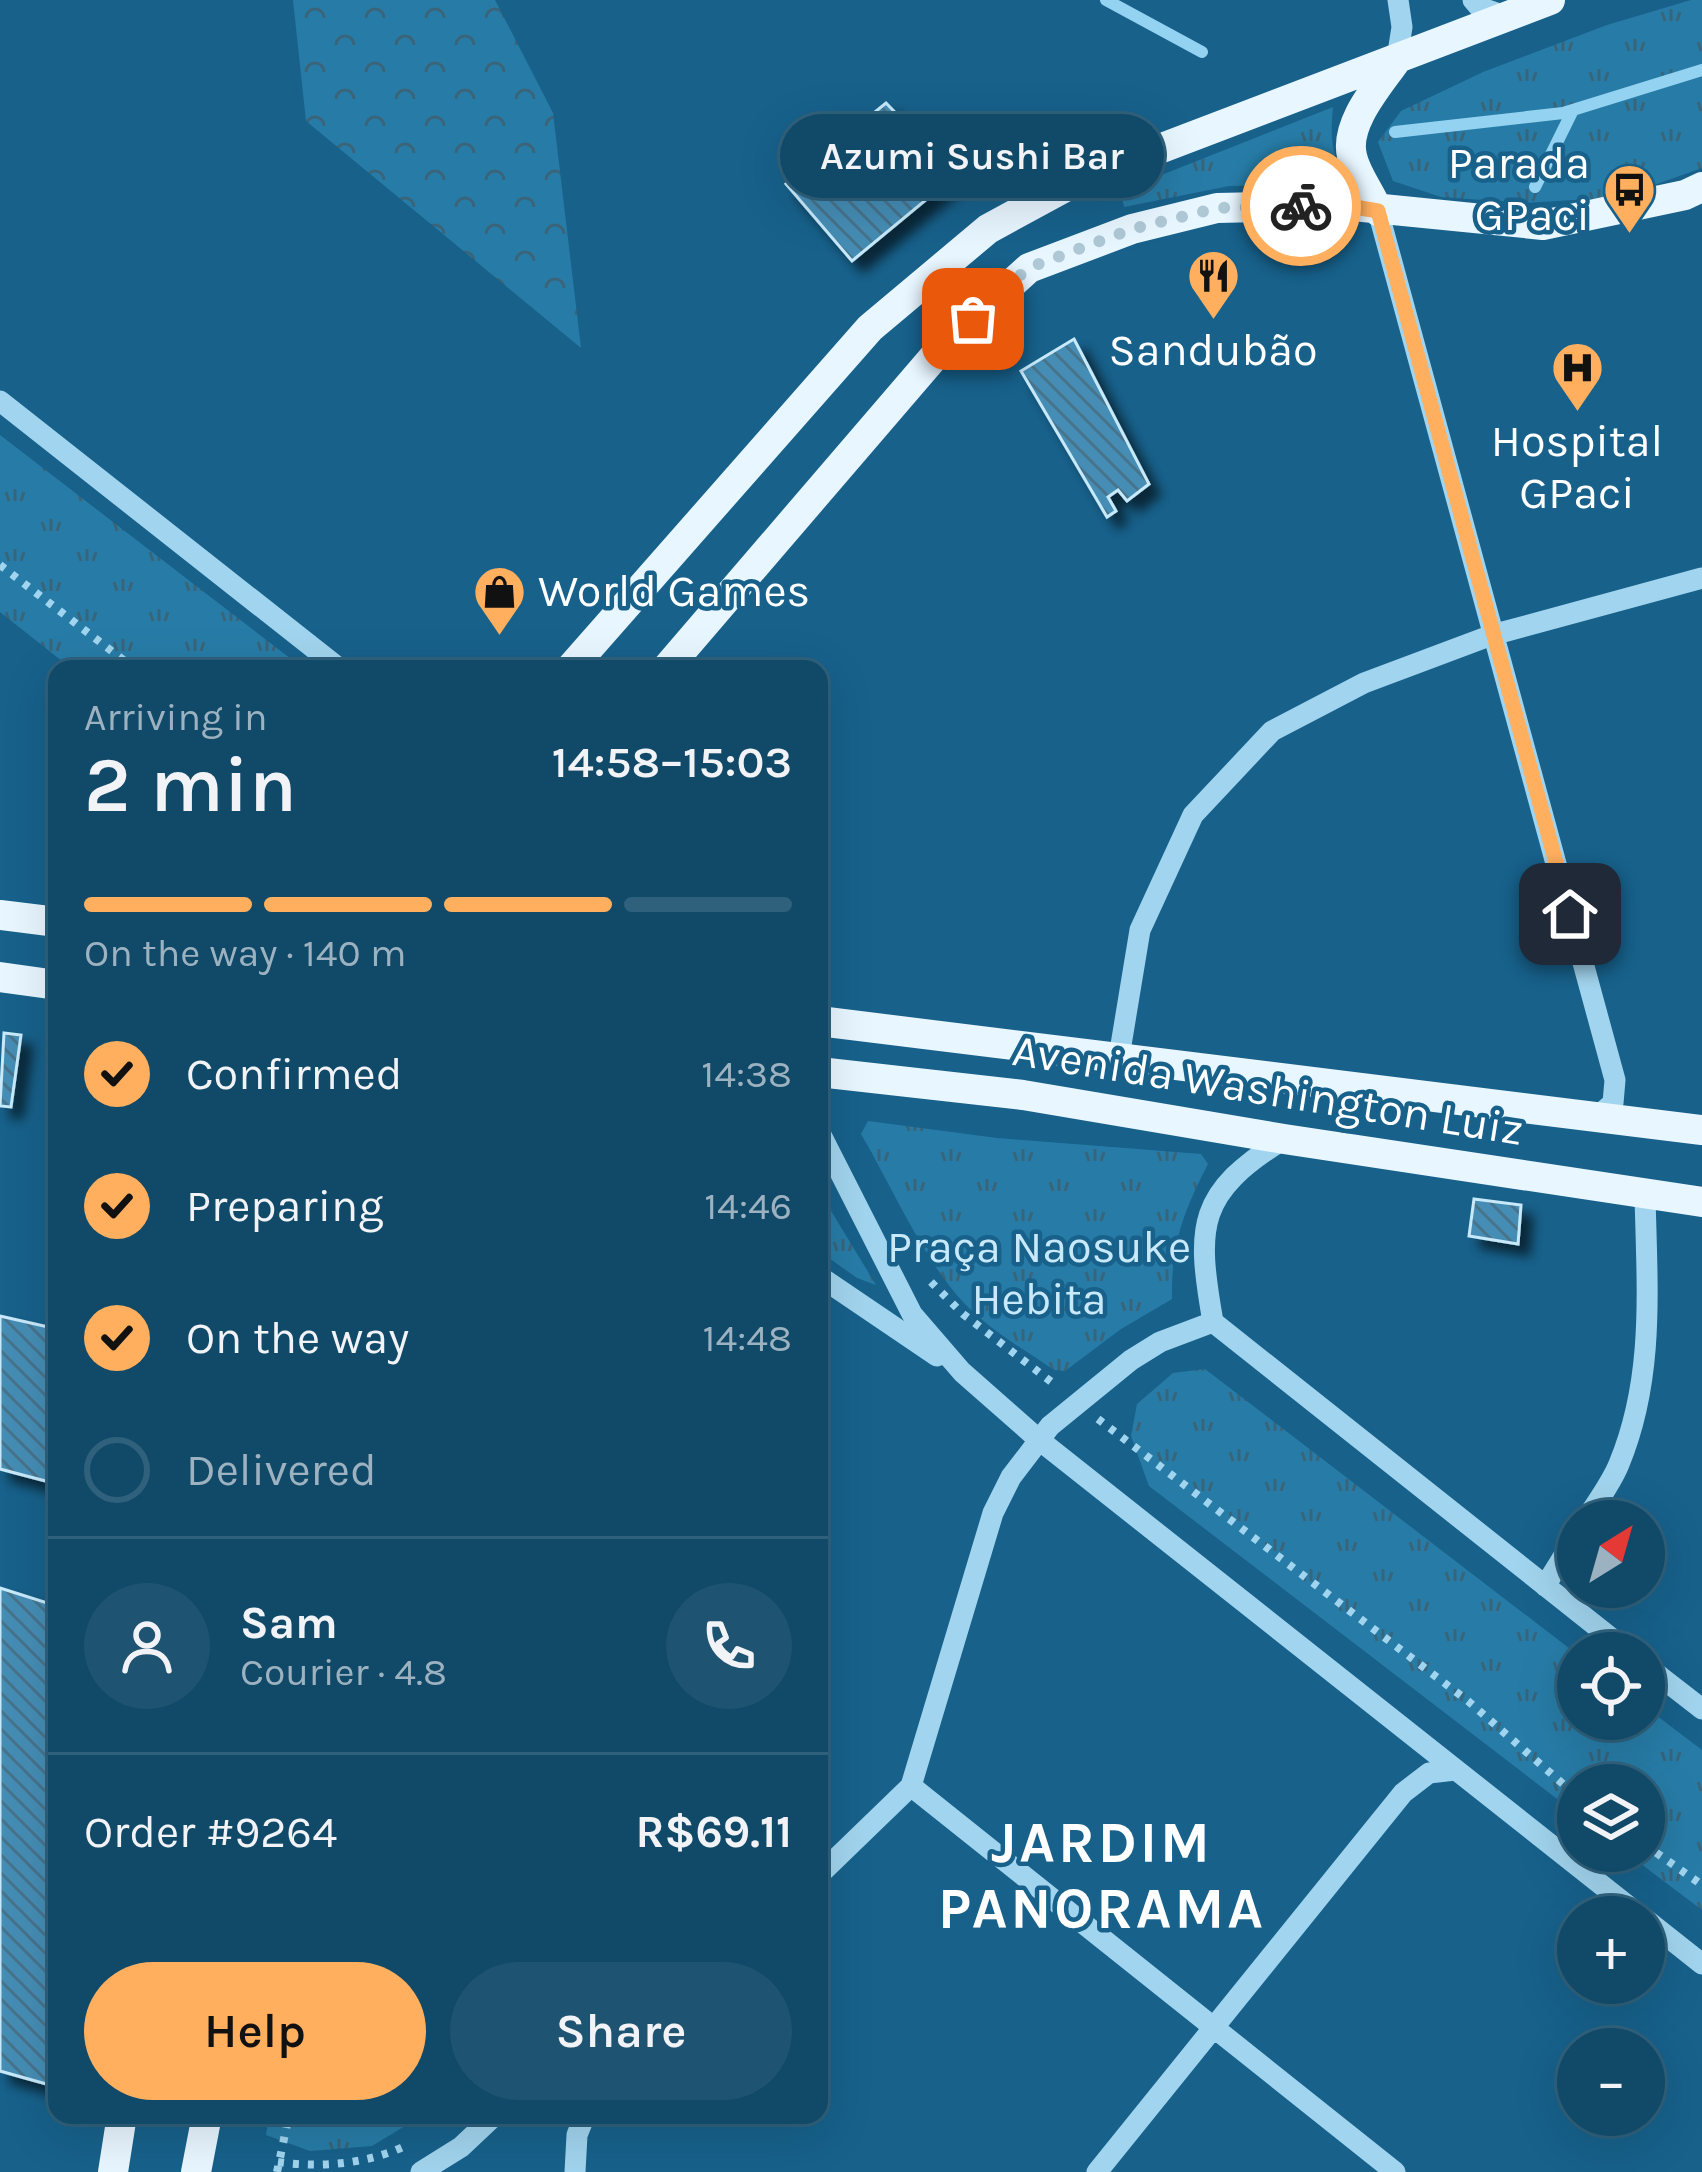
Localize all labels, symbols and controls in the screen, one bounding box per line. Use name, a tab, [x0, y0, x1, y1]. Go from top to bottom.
callout: Azumi Sushi Bar	[781, 115, 1165, 199]
text: Azumi Sushi Bar	[820, 133, 1124, 179]
place label: Parada GPaci	[1448, 137, 1590, 241]
courier	[1241, 146, 1361, 266]
bus stop icon: Parada GPaci	[1601, 161, 1657, 235]
icon: bike	[1268, 173, 1334, 239]
restaurant icon: Sandubão	[1185, 248, 1241, 322]
pin	[922, 268, 1024, 370]
icon: bag	[940, 286, 1006, 352]
place label: Sandubão	[1108, 324, 1318, 376]
hospital icon: Hospital GPaci	[1549, 339, 1605, 413]
place label: Hospital GPaci	[1491, 415, 1663, 519]
shop icon: World Games	[471, 563, 527, 637]
place label: World Games	[538, 565, 810, 617]
text: Arriving in	[84, 694, 267, 740]
text: 14:58–15:03	[552, 736, 792, 788]
text: 2 min	[84, 739, 297, 831]
pin	[1519, 863, 1621, 965]
icon: home	[1537, 881, 1603, 947]
text: On the way · 140 m	[84, 930, 406, 976]
street label: Avenida Washington Luiz	[1009, 1024, 1527, 1157]
icon: check	[84, 1041, 150, 1107]
text: Confirmed	[186, 1048, 402, 1100]
text: 14:38	[701, 1051, 792, 1097]
icon: check	[84, 1173, 150, 1239]
text: Preparing	[186, 1180, 384, 1232]
text: 14:46	[704, 1183, 792, 1229]
park label: Praça Naosuke Hebita	[887, 1221, 1191, 1325]
icon: check	[84, 1305, 150, 1371]
text: On the way	[186, 1312, 409, 1364]
text: 14:48	[703, 1315, 792, 1361]
text: Delivered	[186, 1444, 377, 1496]
north arrow	[1557, 1500, 1665, 1608]
map controls	[1557, 1500, 1665, 2136]
button: person	[84, 1583, 210, 1709]
button: phone	[666, 1583, 792, 1709]
text: Sam	[240, 1597, 338, 1649]
button: locate	[1557, 1632, 1665, 1740]
text: Courier · 4.8	[240, 1649, 447, 1695]
button: layers	[1557, 1764, 1665, 1872]
text: Order #9264	[84, 1806, 337, 1858]
text: R$69.11	[636, 1806, 792, 1858]
district label: JARDIM PANORAMA	[938, 1810, 1266, 1942]
button: +	[1557, 1896, 1665, 2004]
button: Help	[84, 1962, 426, 2100]
button: Share	[450, 1962, 792, 2100]
button: −	[1557, 2028, 1665, 2136]

